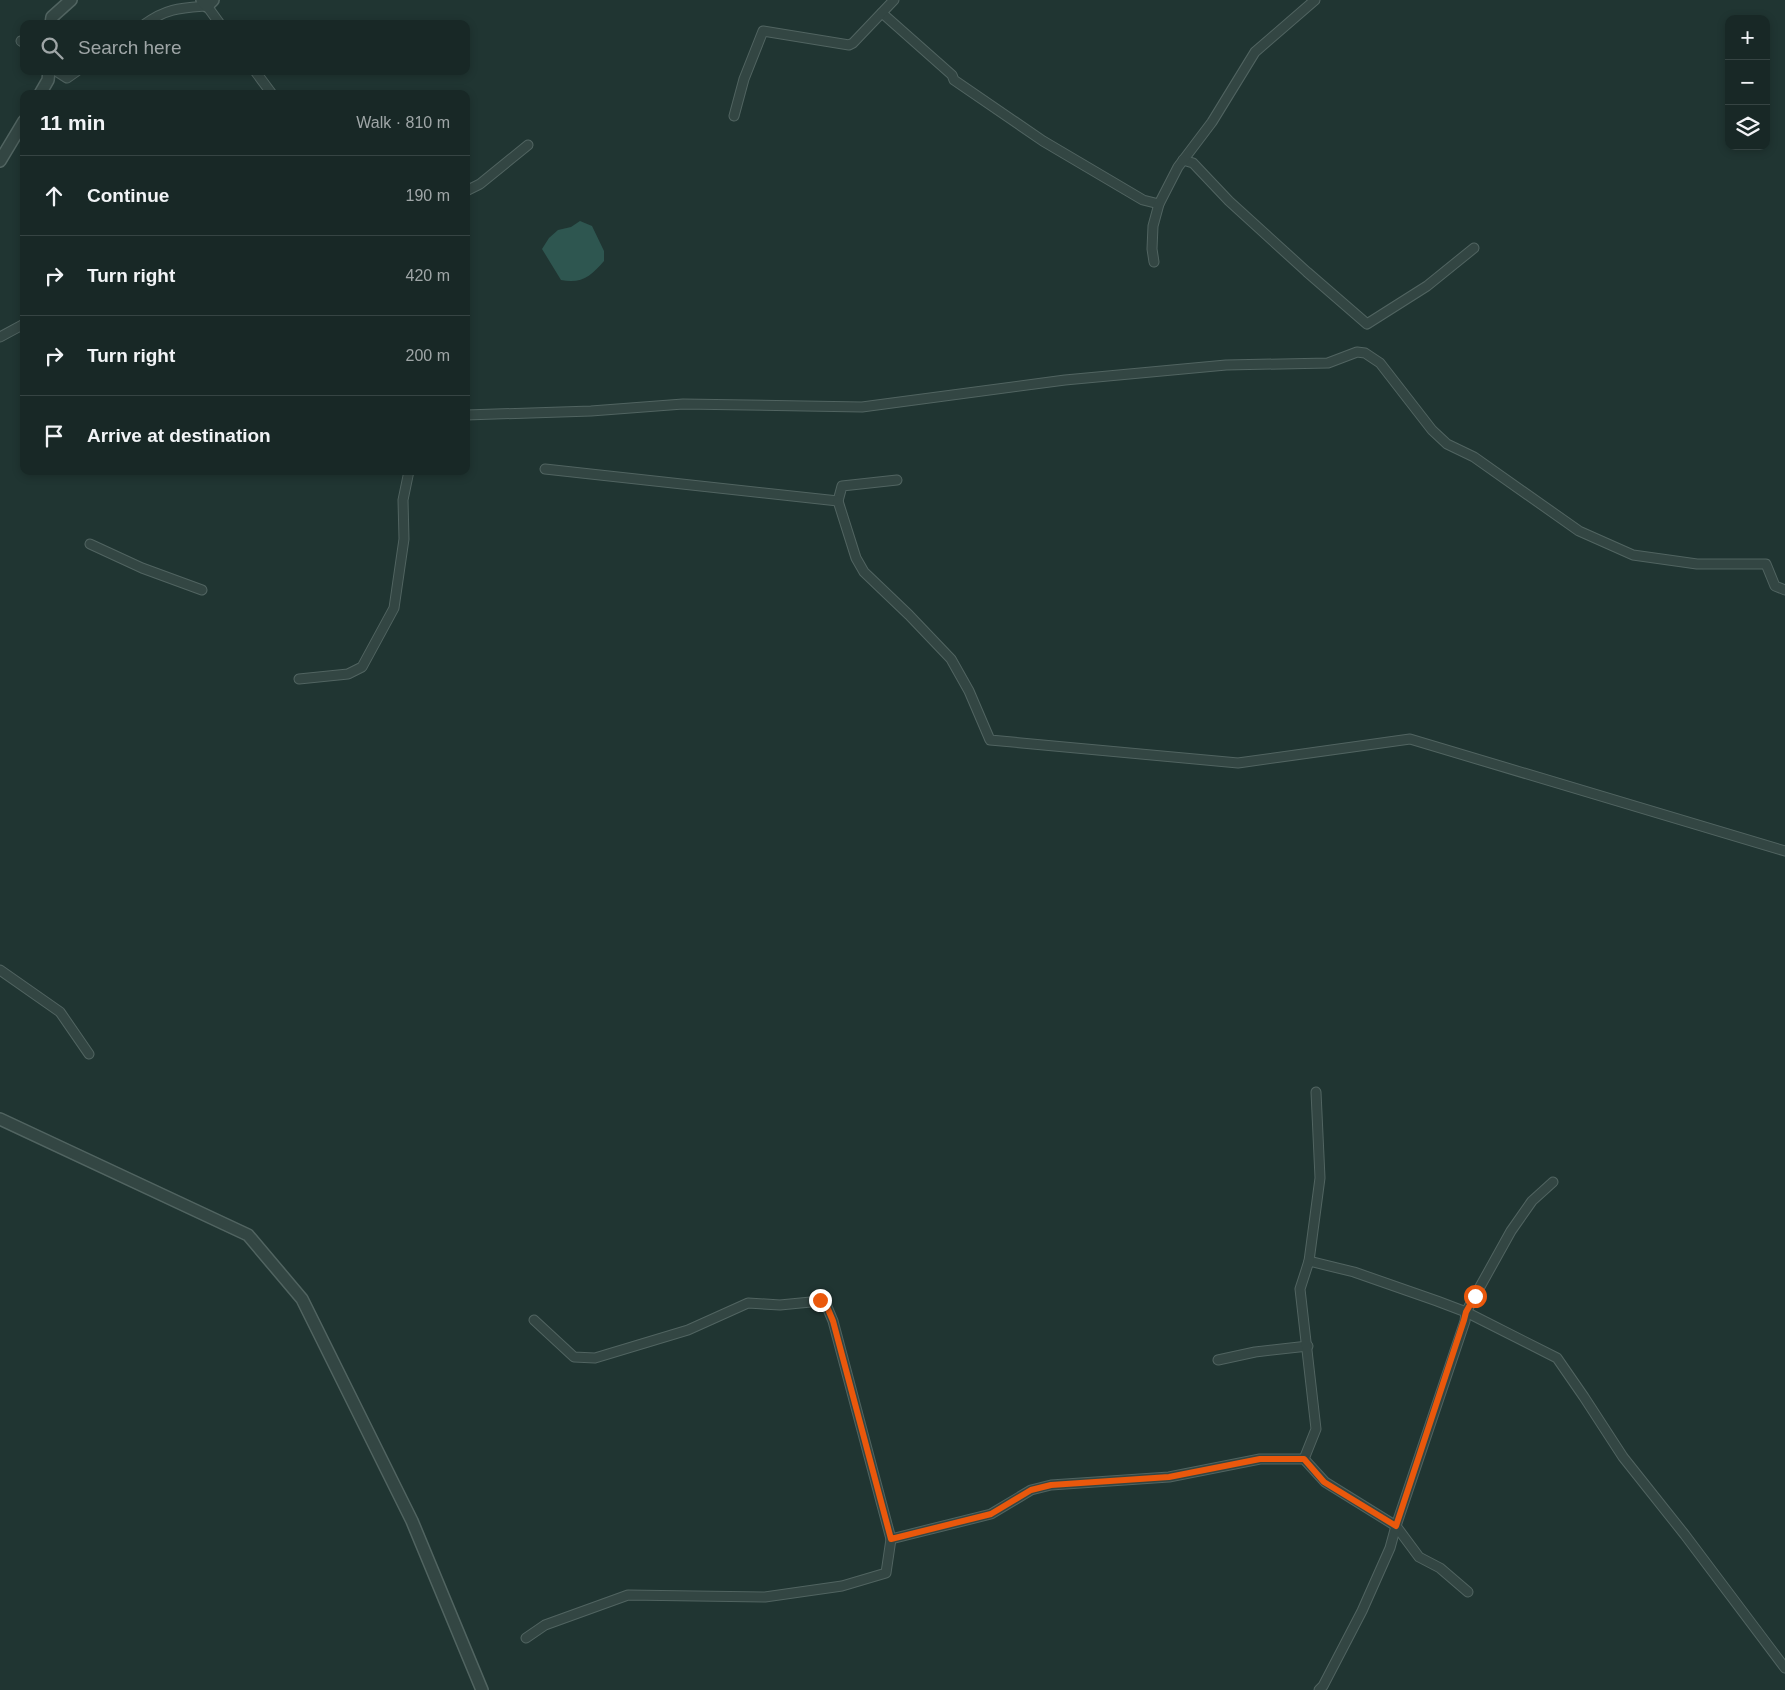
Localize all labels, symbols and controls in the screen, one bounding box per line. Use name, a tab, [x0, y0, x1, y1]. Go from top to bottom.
map controls	[1725, 15, 1770, 150]
button: +	[1725, 15, 1770, 60]
search box	[20, 20, 470, 75]
icon: search	[38, 34, 66, 62]
text: Search here	[78, 37, 182, 58]
button: −	[1725, 60, 1770, 105]
button: layers	[1725, 105, 1770, 150]
text: 11 min	[40, 111, 105, 134]
text: Walk · 810 m	[356, 114, 450, 131]
icon: ahead	[40, 182, 68, 210]
text: Continue	[87, 185, 169, 206]
text: 190 m	[406, 187, 450, 204]
icon: right	[40, 262, 68, 290]
text: Turn right	[87, 265, 175, 286]
text: 420 m	[406, 267, 450, 284]
icon: right	[40, 342, 68, 370]
text: Turn right	[87, 345, 175, 366]
text: 200 m	[406, 347, 450, 364]
icon: arrive	[40, 422, 68, 450]
text: Arrive at destination	[87, 425, 271, 446]
route start	[1464, 1285, 1487, 1308]
route end	[809, 1289, 832, 1312]

